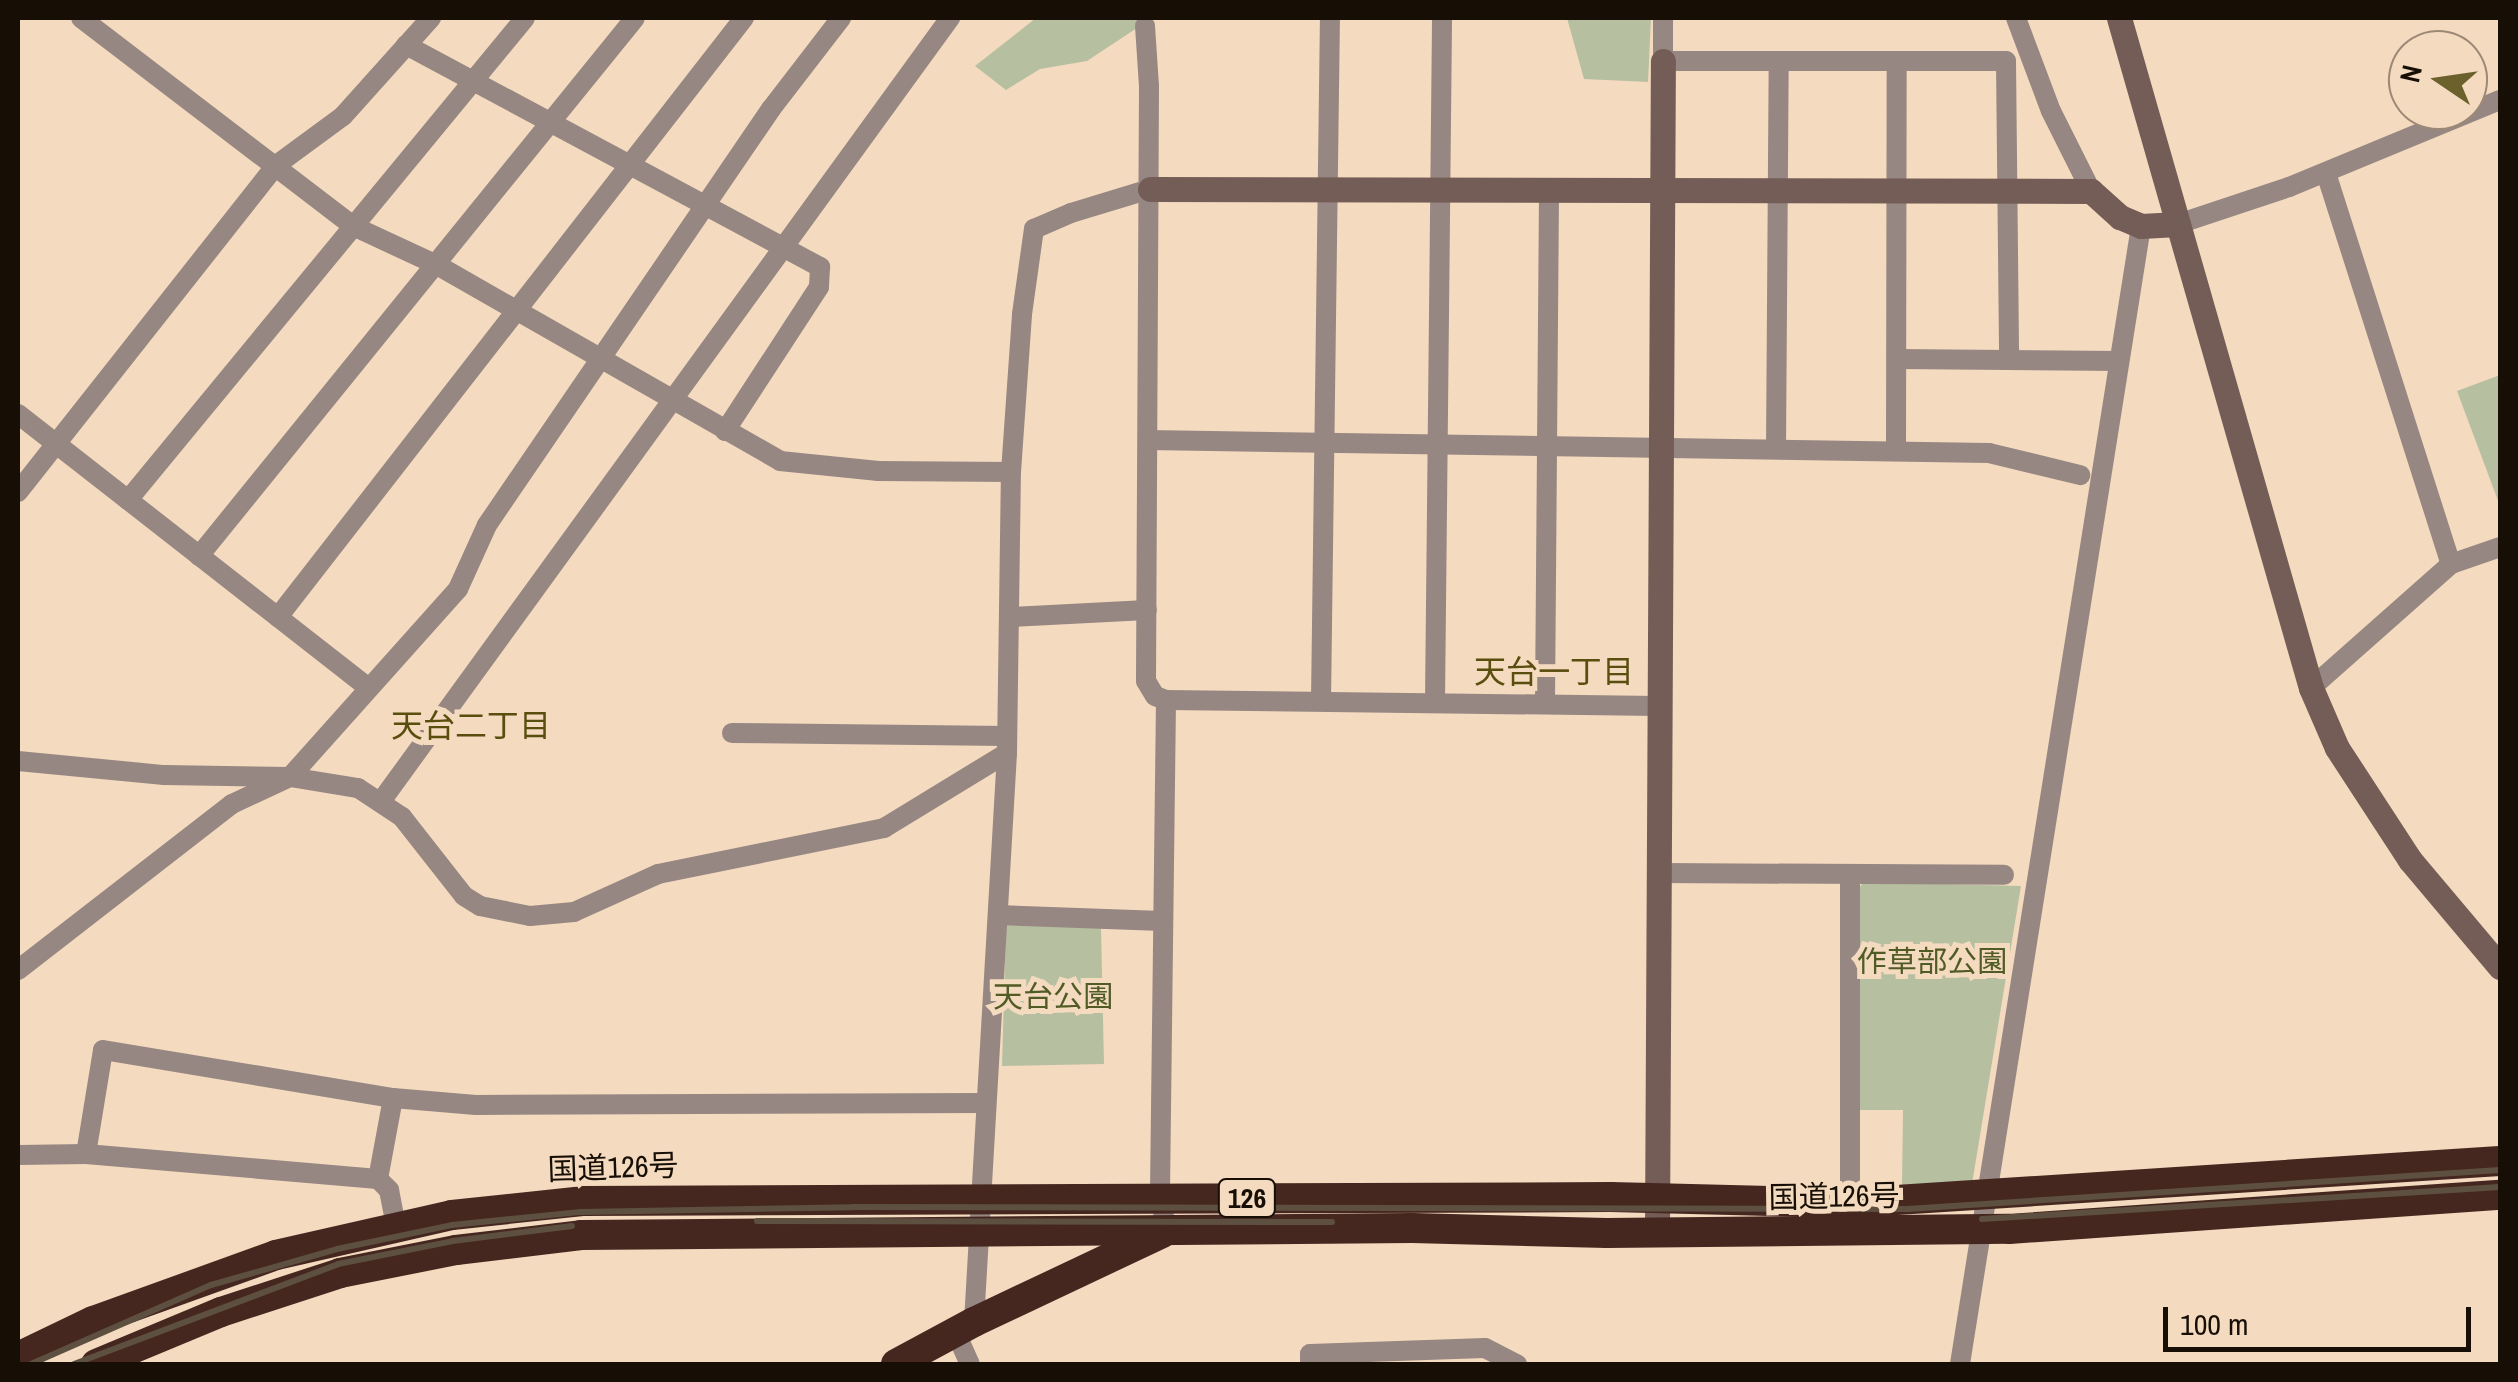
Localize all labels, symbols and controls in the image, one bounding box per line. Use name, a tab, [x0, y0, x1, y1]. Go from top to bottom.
north arrow	[2388, 30, 2488, 130]
text: N	[2390, 61, 2431, 86]
district label: 天台一丁目	[1474, 653, 1634, 691]
district label: 天台二丁目	[391, 707, 551, 745]
park label: 作草部公園	[1857, 943, 2007, 979]
park label: 天台公園	[993, 978, 1113, 1014]
street label: 国道126号	[547, 1147, 679, 1187]
road number: 126	[1217, 1175, 1277, 1221]
street label: 国道126号	[1768, 1177, 1900, 1215]
scale bar	[2168, 1287, 2476, 1349]
text: 100 m	[2180, 1304, 2248, 1344]

